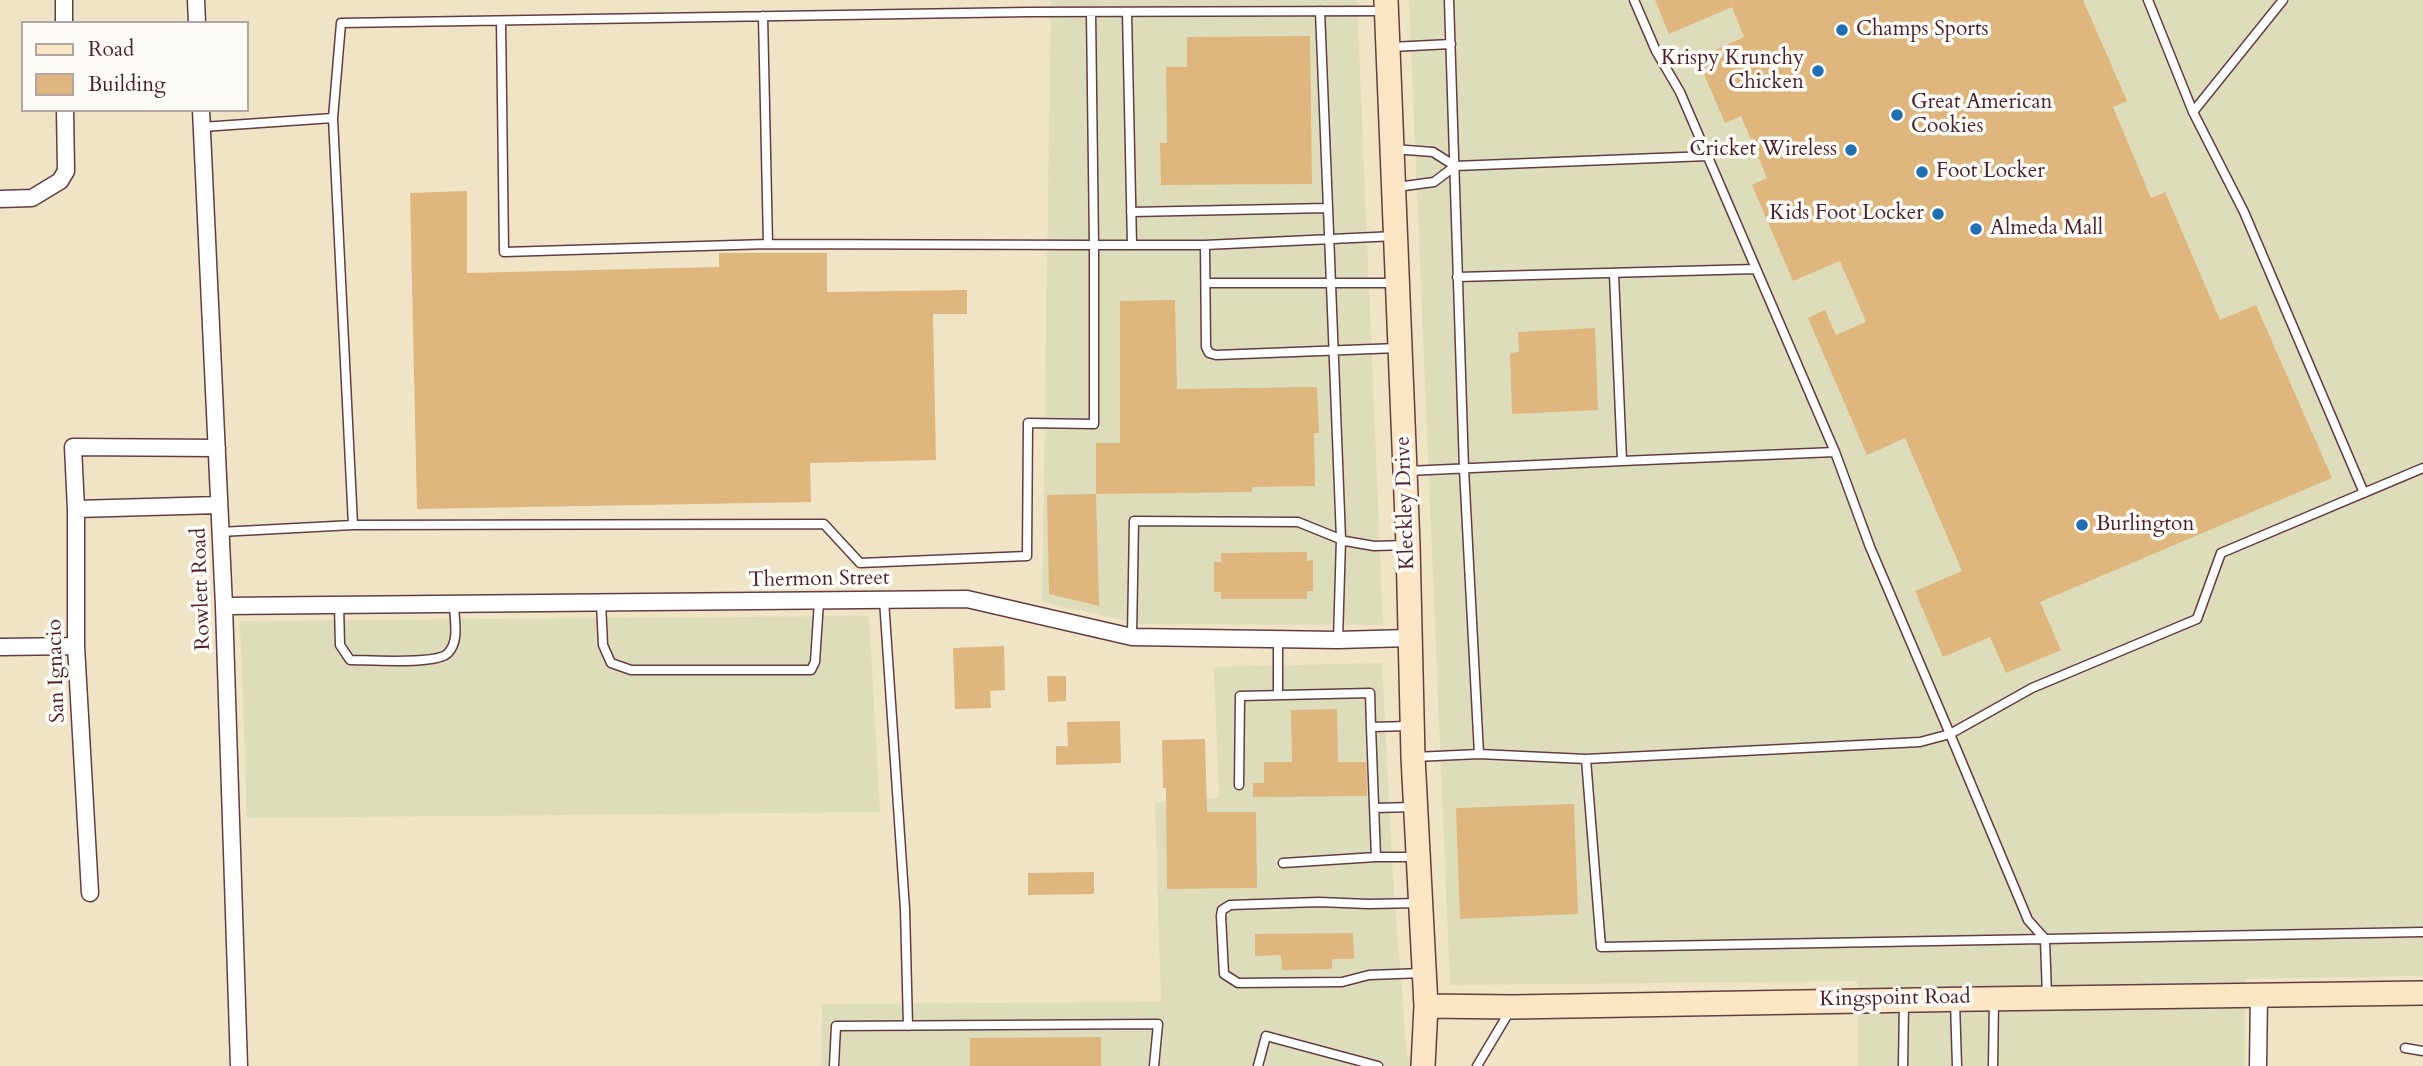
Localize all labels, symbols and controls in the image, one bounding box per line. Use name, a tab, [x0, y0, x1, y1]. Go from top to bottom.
place label: Champs Sports	[1856, 17, 1989, 43]
legend	[21, 21, 248, 112]
marker: Champs Sports	[1834, 22, 1850, 38]
text: Road	[88, 35, 134, 64]
place label: Krispy Krunchy Chicken	[1661, 46, 1804, 96]
marker: Krispy Krunchy Chicken	[1810, 63, 1826, 79]
text: Building	[88, 70, 166, 99]
place label: Great American Cookies	[1911, 90, 2053, 140]
marker: Great American Cookies	[1889, 107, 1905, 123]
place label: Cricket Wireless	[1690, 137, 1837, 163]
marker: Cricket Wireless	[1843, 142, 1859, 158]
place label: Foot Locker	[1936, 159, 2045, 185]
marker: Foot Locker	[1914, 164, 1930, 180]
place label: Kids Foot Locker	[1770, 201, 1924, 227]
marker: Kids Foot Locker	[1930, 206, 1946, 222]
place label: Almeda Mall	[1990, 216, 2103, 242]
marker: Almeda Mall	[1968, 221, 1984, 237]
street label: Kleckley Drive	[1391, 436, 1421, 570]
place label: Burlington	[2096, 512, 2194, 538]
marker: Burlington	[2074, 517, 2090, 533]
street label: Rowlett Road	[187, 527, 217, 651]
street label: Thermon Street	[748, 566, 890, 594]
street label: San Ignacio	[43, 619, 71, 723]
street label: Kingspoint Road	[1819, 985, 1971, 1013]

